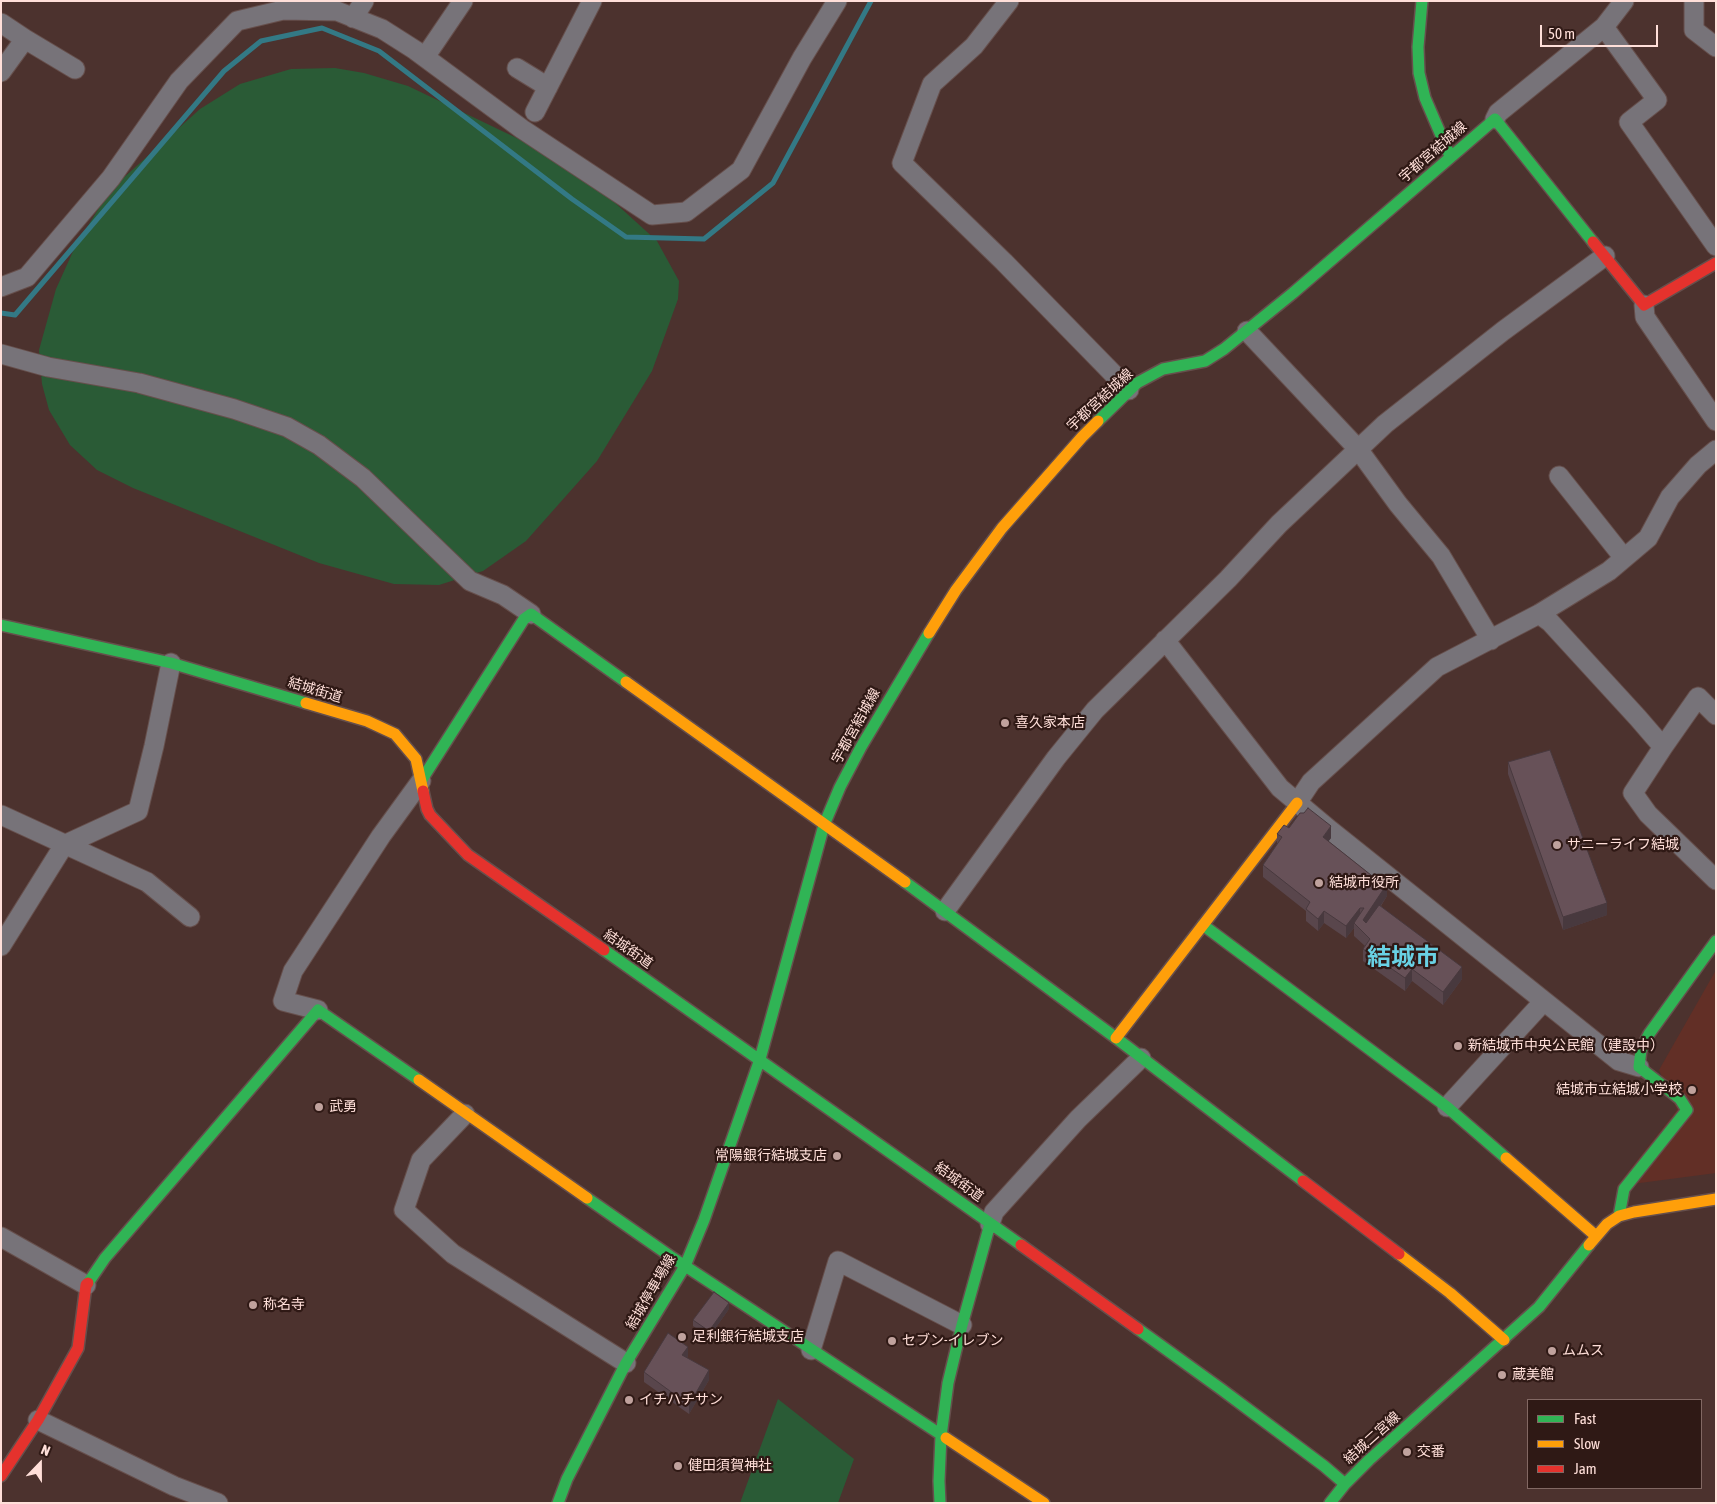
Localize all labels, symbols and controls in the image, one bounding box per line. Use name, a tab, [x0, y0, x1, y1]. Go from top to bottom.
scale bar	[1542, 15, 1660, 47]
text: 50 m	[1548, 25, 1575, 42]
street label: 宇都宮結城線	[1396, 118, 1470, 186]
street label: 宇都宮結城線	[1064, 365, 1136, 435]
street label: 結城街道	[286, 674, 344, 706]
street label: 宇都宮結城線	[828, 685, 884, 767]
place label: 喜久家本店	[1015, 715, 1085, 731]
marker: 喜久家本店	[999, 717, 1011, 729]
place label: サニーライフ結城	[1567, 837, 1679, 853]
marker: サニーライフ結城	[1551, 839, 1563, 851]
place label: 結城市役所	[1329, 875, 1399, 891]
marker: 結城市役所	[1313, 877, 1325, 889]
street label: 結城街道	[600, 926, 656, 972]
district label: 結城市	[1367, 943, 1439, 971]
place label: 新結城市中央公民館（建設中）	[1468, 1038, 1664, 1054]
marker: 新結城市中央公民館（建設中）	[1452, 1040, 1464, 1052]
place label: 結城市立結城小学校	[1556, 1082, 1682, 1098]
marker: 結城市立結城小学校	[1686, 1084, 1698, 1096]
place label: 武勇	[329, 1099, 357, 1115]
marker: 武勇	[313, 1101, 325, 1113]
place label: 常陽銀行結城支店	[715, 1148, 827, 1164]
marker: 常陽銀行結城支店	[831, 1150, 843, 1162]
street label: 結城街道	[931, 1159, 987, 1205]
street label: 結城停車場線	[623, 1251, 679, 1333]
place label: 称名寺	[263, 1297, 305, 1313]
marker: 称名寺	[247, 1299, 259, 1311]
place label: 足利銀行結城支店	[692, 1329, 804, 1345]
marker: 足利銀行結城支店	[676, 1331, 688, 1343]
place label: セブン-イレブン	[902, 1333, 1003, 1349]
marker: セブン-イレブン	[886, 1335, 898, 1347]
place label: ムムス	[1562, 1343, 1604, 1359]
marker: ムムス	[1546, 1345, 1558, 1357]
place label: 蔵美館	[1512, 1367, 1554, 1383]
marker: 蔵美館	[1496, 1369, 1508, 1381]
place label: イチハチサン	[639, 1392, 723, 1408]
marker: イチハチサン	[623, 1394, 635, 1406]
legend	[1527, 1399, 1702, 1489]
street label: 結城二宮線	[1340, 1408, 1404, 1468]
text: Fast	[1574, 1410, 1596, 1427]
text: Slow	[1574, 1435, 1600, 1452]
north arrow	[15, 1439, 65, 1489]
text: N	[39, 1441, 52, 1459]
place label: 交番	[1417, 1444, 1445, 1460]
marker: 交番	[1401, 1446, 1413, 1458]
place label: 健田須賀神社	[688, 1458, 772, 1474]
marker: 健田須賀神社	[672, 1460, 684, 1472]
text: Jam	[1574, 1460, 1597, 1477]

